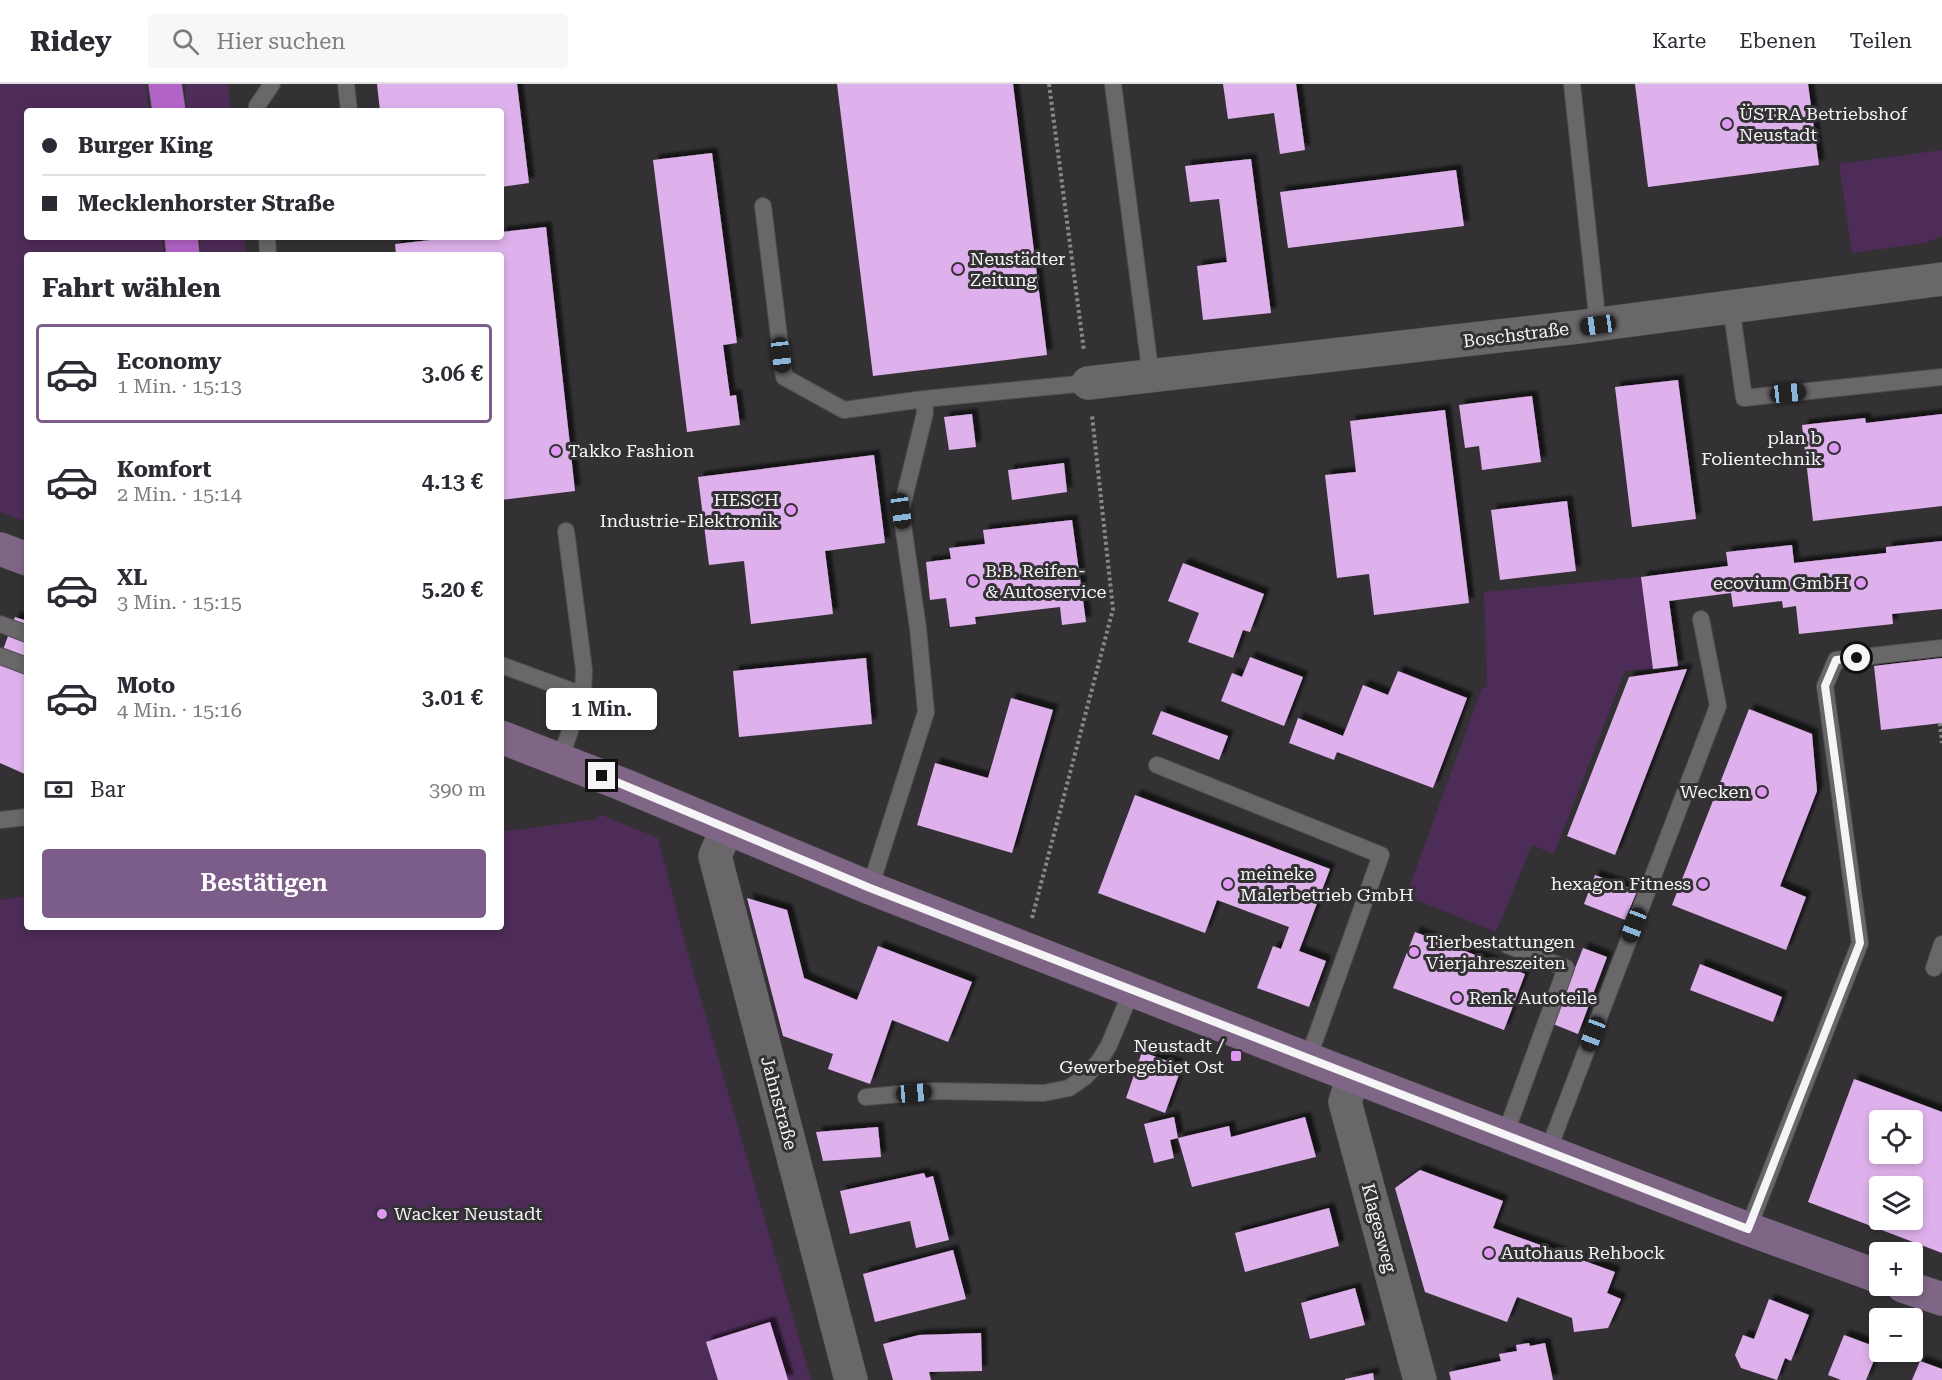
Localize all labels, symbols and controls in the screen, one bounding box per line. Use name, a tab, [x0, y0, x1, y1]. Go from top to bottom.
search box	[148, 14, 568, 68]
text: Ridey	[30, 25, 112, 58]
icon: search	[169, 25, 202, 58]
text: Hier suchen	[217, 29, 345, 54]
text: Karte	[1652, 29, 1706, 53]
text: Ebenen	[1739, 29, 1817, 53]
text: Teilen	[1850, 29, 1912, 53]
place label: ÜSTRA Betriebshof Neustadt	[1739, 103, 1908, 145]
marker: ÜSTRA Betriebshof Neustadt	[1720, 117, 1734, 131]
text: Burger King	[78, 133, 213, 158]
text: Mecklenhorster Straße	[78, 191, 335, 216]
place label: Neustädter Zeitung	[970, 248, 1065, 290]
marker: Neustädter Zeitung	[951, 262, 965, 276]
text: Fahrt wählen	[42, 272, 221, 304]
car	[1579, 314, 1617, 336]
street label: Boschstraße	[1462, 318, 1570, 351]
car	[770, 336, 792, 374]
icon: car	[45, 347, 99, 401]
text: Economy	[117, 349, 221, 374]
text: 3.06 €	[422, 361, 483, 386]
text: 1 Min. · 15:13	[117, 374, 242, 398]
car	[1769, 382, 1807, 404]
place label: plan b Folientechnik	[1701, 427, 1822, 469]
place label: Takko Fashion	[568, 440, 695, 461]
marker: plan b Folientechnik	[1827, 441, 1841, 455]
marker: Takko Fashion	[549, 444, 563, 458]
icon: car	[45, 455, 99, 509]
text: Komfort	[117, 457, 212, 482]
text: 4.13 €	[422, 469, 483, 494]
text: 2 Min. · 15:14	[117, 482, 242, 506]
place label: HESCH Industrie-Elektronik	[600, 489, 779, 531]
car	[890, 492, 912, 530]
marker: HESCH Industrie-Elektronik	[784, 503, 798, 517]
place label: B.B. Reifen- & Autoservice	[985, 560, 1106, 602]
icon: car	[45, 563, 99, 617]
text: XL	[117, 565, 147, 590]
place label: ecovium GmbH	[1713, 572, 1849, 593]
marker: B.B. Reifen- & Autoservice	[966, 574, 980, 588]
marker: ecovium GmbH	[1854, 576, 1868, 590]
text: 5.20 €	[422, 577, 483, 602]
text: 3 Min. · 15:15	[117, 590, 242, 614]
route start	[1843, 644, 1870, 671]
icon: car	[45, 671, 99, 725]
text: Moto	[117, 673, 175, 698]
text: 3.01 €	[422, 685, 483, 710]
callout: 1 Min.	[546, 689, 658, 731]
text: 1 Min.	[571, 697, 632, 721]
text: 4 Min. · 15:16	[117, 698, 242, 722]
route end	[588, 762, 615, 789]
icon: cash	[42, 773, 75, 806]
text: Bar	[90, 777, 126, 802]
text: 390 m	[429, 777, 486, 801]
place label: Wecken	[1680, 781, 1750, 802]
marker: Wecken	[1755, 785, 1769, 799]
button: Bestätigen	[42, 849, 486, 918]
place label: meineke Malerbetrieb GmbH	[1240, 863, 1414, 905]
place label: hexagon Fitness	[1551, 873, 1691, 894]
marker: meineke Malerbetrieb GmbH	[1221, 877, 1235, 891]
marker: hexagon Fitness	[1696, 877, 1710, 891]
car	[1619, 905, 1649, 945]
place label: Tierbestattungen Vierjahreszeiten	[1426, 931, 1575, 973]
marker: Tierbestattungen Vierjahreszeiten	[1407, 945, 1421, 959]
place label: Renk Autoteile	[1469, 987, 1597, 1008]
marker: Renk Autoteile	[1450, 991, 1464, 1005]
car	[1578, 1014, 1608, 1054]
place label: Neustadt / Gewerbegebiet Ost	[1059, 1035, 1224, 1077]
marker: Neustadt / Gewerbegebiet Ost	[1229, 1049, 1243, 1063]
street label: Jahnstraße	[757, 1054, 802, 1152]
car	[895, 1082, 933, 1104]
map controls	[1869, 1110, 1923, 1362]
button: locate	[1869, 1110, 1923, 1164]
button: layers	[1869, 1176, 1923, 1230]
street label: Klagesweg	[1358, 1181, 1402, 1275]
place label: Wacker Neustadt	[394, 1203, 542, 1224]
marker: Wacker Neustadt	[375, 1207, 389, 1221]
place label: Autohaus Rehbock	[1501, 1242, 1665, 1263]
button: +	[1869, 1242, 1923, 1296]
marker: Autohaus Rehbock	[1482, 1246, 1496, 1260]
button: −	[1869, 1308, 1923, 1362]

